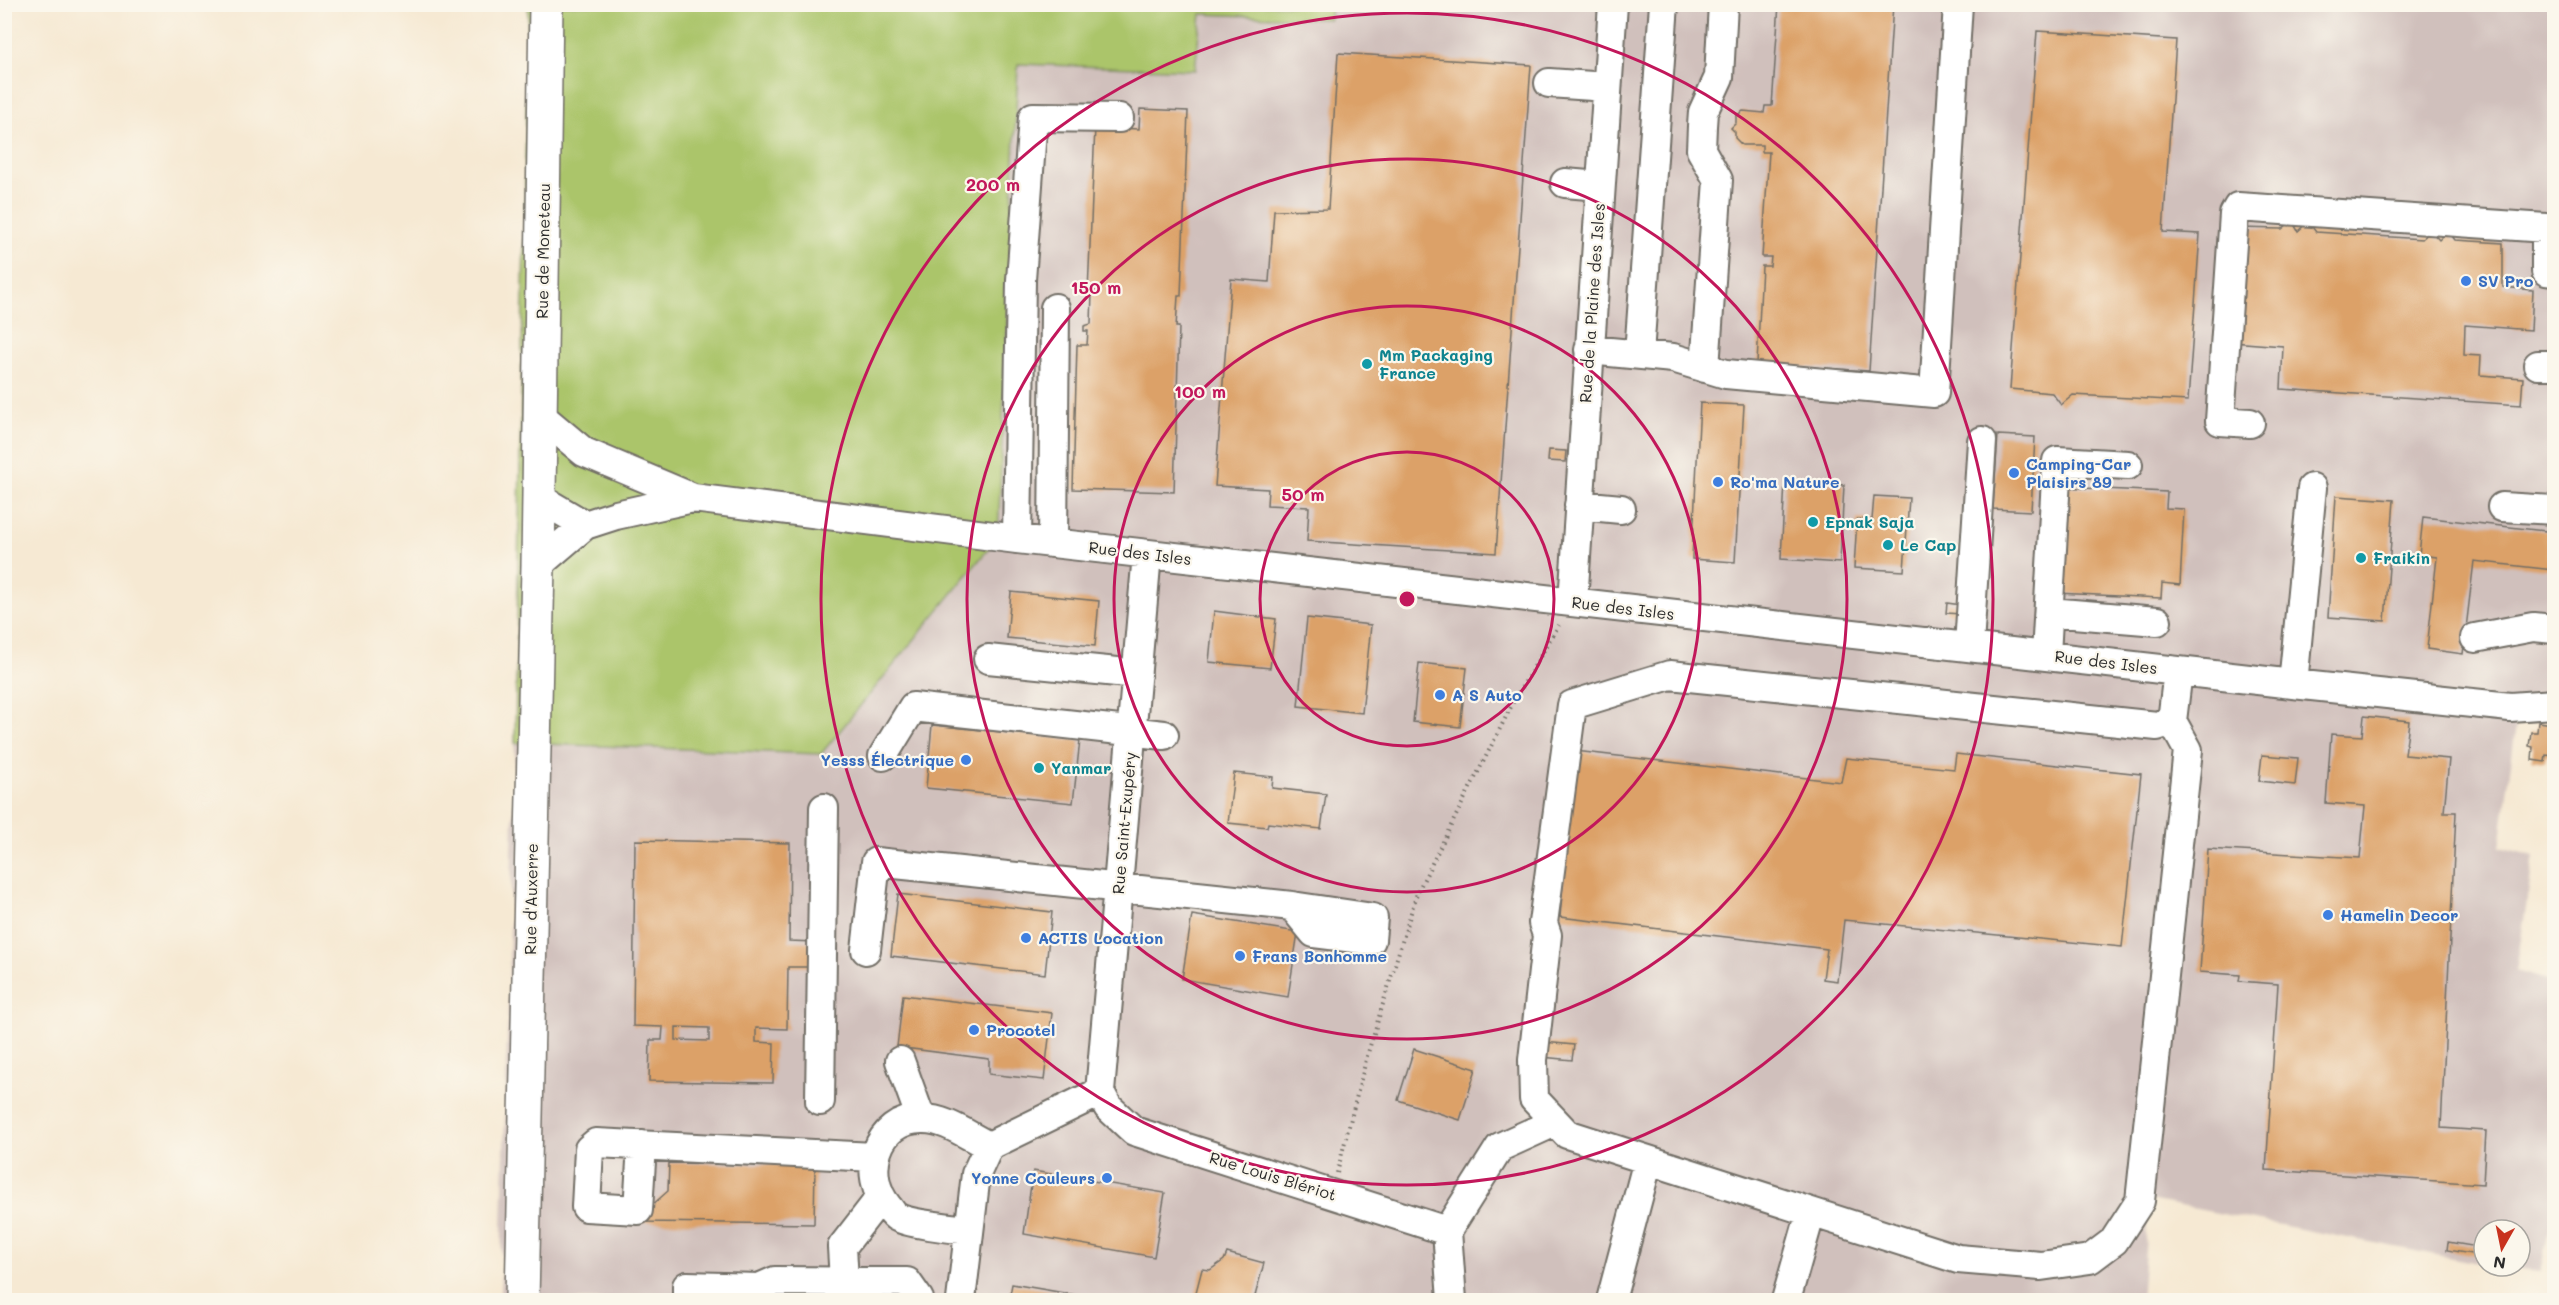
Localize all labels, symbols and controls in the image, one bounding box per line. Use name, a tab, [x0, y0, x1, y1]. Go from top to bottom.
text: 200 m	[966, 172, 1020, 196]
street label: Rue de Moneteau	[531, 183, 554, 319]
street label: Rue de la Plaine des Isles	[1574, 202, 1609, 404]
place label: SV Pro	[2478, 270, 2534, 291]
marker: SV Pro	[2459, 274, 2473, 288]
text: 150 m	[1071, 275, 1121, 299]
place label: Mm Packaging France	[1379, 344, 1493, 383]
marker: Mm Packaging France	[1360, 357, 1374, 371]
text: 100 m	[1174, 379, 1226, 403]
place label: Camping-Car Plaisirs 89	[2026, 453, 2131, 492]
marker: Camping-Car Plaisirs 89	[2007, 466, 2021, 480]
place label: Ro'ma Nature	[1730, 471, 1839, 492]
marker: Ro'ma Nature	[1711, 475, 1725, 489]
text: 50 m	[1282, 482, 1324, 506]
place label: Epnak Saja	[1825, 511, 1915, 532]
marker: Epnak Saja	[1806, 515, 1820, 529]
place label: Le Cap	[1900, 534, 1956, 555]
street label: Rue des Isles	[1087, 536, 1193, 569]
marker: Le Cap	[1881, 538, 1895, 552]
place label: Fraikin	[2373, 547, 2430, 568]
marker: Fraikin	[2354, 551, 2368, 565]
centre of rings	[1397, 589, 1417, 609]
street label: Rue des Isles	[1570, 591, 1676, 624]
street label: Rue des Isles	[2053, 645, 2159, 678]
place label: A S Auto	[1452, 684, 1522, 705]
marker: A S Auto	[1433, 688, 1447, 702]
place label: Yesss Électrique	[820, 749, 954, 770]
street label: Rue Saint-Exupéry	[1107, 751, 1140, 895]
marker: Yesss Électrique	[959, 753, 973, 767]
place label: Yanmar	[1051, 757, 1111, 778]
marker: Yanmar	[1032, 761, 1046, 775]
street label: Rue d'Auxerre	[519, 843, 542, 955]
place label: Hamelin Decor	[2340, 904, 2458, 925]
marker: Hamelin Decor	[2321, 908, 2335, 922]
place label: ACTIS Location	[1038, 927, 1163, 948]
marker: ACTIS Location	[1019, 931, 1033, 945]
place label: Frans Bonhomme	[1252, 945, 1387, 966]
marker: Frans Bonhomme	[1233, 949, 1247, 963]
place label: Procotel	[986, 1019, 1055, 1040]
marker: Procotel	[967, 1023, 981, 1037]
street label: Rue Louis Blériot	[1207, 1146, 1339, 1205]
place label: Yonne Couleurs	[971, 1167, 1095, 1188]
marker: Yonne Couleurs	[1100, 1171, 1114, 1185]
north arrow	[2472, 1218, 2532, 1278]
text: N	[2492, 1252, 2507, 1275]

